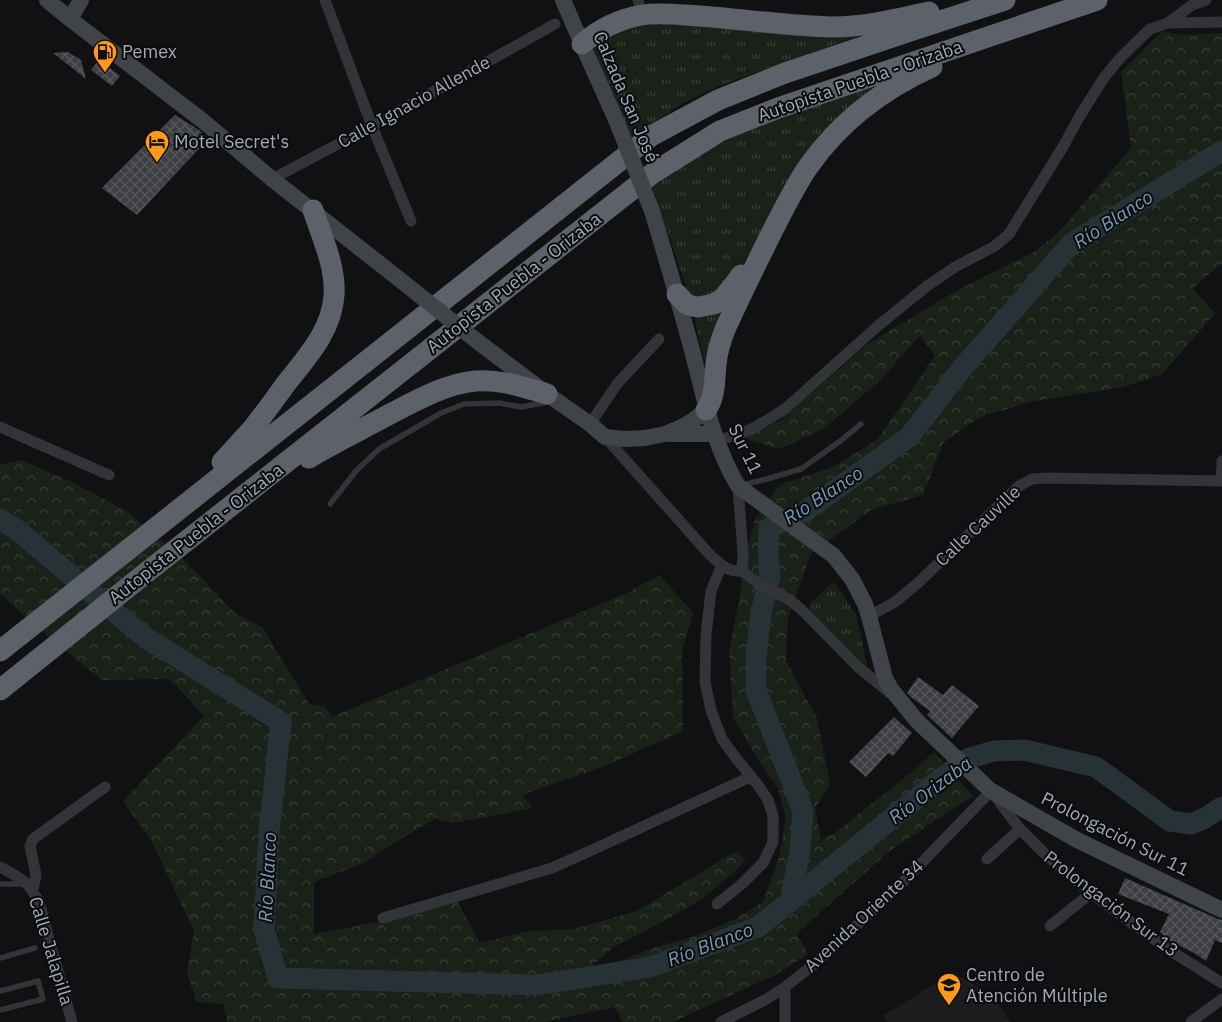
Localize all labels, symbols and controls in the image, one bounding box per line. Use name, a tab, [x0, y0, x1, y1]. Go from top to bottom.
street label: Calzada San José	[588, 28, 665, 166]
street label: Autopista Puebla - Orizaba	[754, 34, 966, 126]
fuel station icon: Pemex	[92, 39, 118, 73]
place label: Pemex	[122, 40, 177, 63]
street label: Calle Ignacio Allende	[334, 50, 494, 153]
hotel icon: Motel Secret's	[144, 129, 170, 163]
place label: Motel Secret's	[174, 130, 289, 153]
water label: Río Blanco	[1069, 184, 1157, 254]
street label: Autopista Puebla - Orizaba	[422, 207, 606, 358]
street label: Sur 11	[723, 420, 767, 478]
street label: Autopista Puebla - Orizaba	[104, 458, 288, 609]
water label: Río Blanco	[779, 460, 867, 530]
street label: Calle Cauville	[930, 480, 1025, 571]
water label: Río Orizaba	[884, 751, 976, 829]
street label: Prolongación Sur 11	[1037, 786, 1193, 881]
water label: Río Blanco	[253, 831, 281, 923]
street label: Prolongación Sur 13	[1039, 845, 1183, 962]
street label: Avenida Oriente 34	[799, 854, 928, 977]
street label: Calle Jalapilla	[24, 894, 79, 1008]
water label: Río Blanco	[664, 917, 756, 971]
place label: Centro de Atención Múltiple	[966, 963, 1108, 1007]
school or university icon: Centro de Atención Múltiple	[936, 972, 962, 1006]

